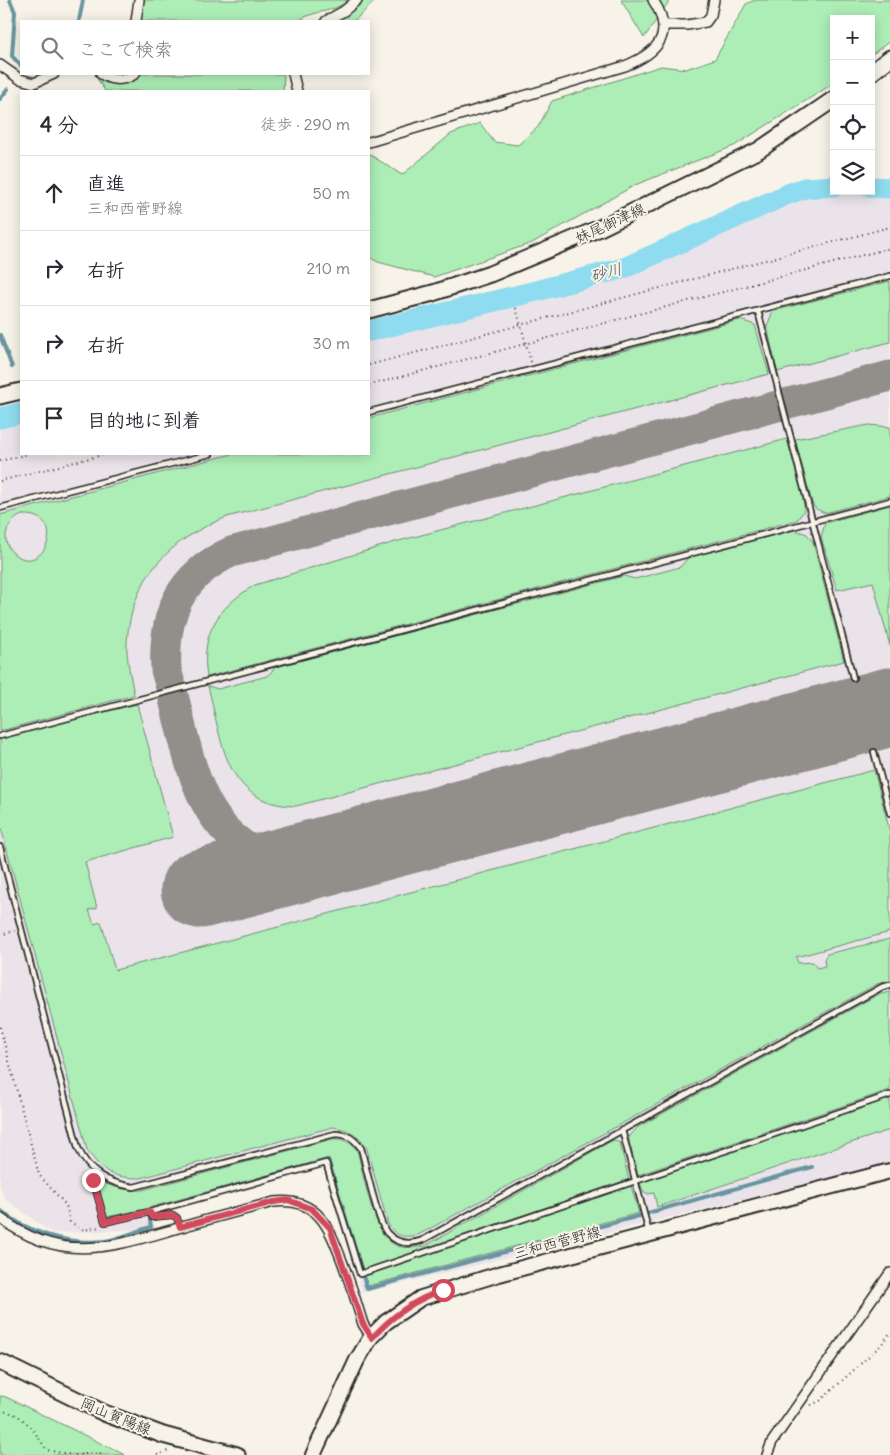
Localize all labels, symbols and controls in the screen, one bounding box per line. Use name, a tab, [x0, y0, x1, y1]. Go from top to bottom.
map controls	[830, 15, 875, 195]
button: +	[830, 15, 875, 60]
search box	[20, 20, 370, 75]
icon: search	[38, 34, 66, 62]
text: ここで検索	[78, 37, 173, 61]
button: −	[830, 60, 875, 105]
button: locate	[830, 105, 875, 150]
text: 4 分	[40, 111, 78, 138]
text: 徒歩 · 290 m	[260, 114, 350, 134]
button: layers	[830, 150, 875, 195]
text: 直進	[87, 171, 125, 195]
icon: ahead	[40, 179, 68, 207]
text: 50 m	[312, 183, 350, 203]
text: 三和西菅野線	[87, 198, 183, 218]
street label: 妹尾御津線	[572, 199, 648, 247]
icon: right	[40, 254, 68, 282]
text: 右折	[87, 258, 125, 282]
text: 210 m	[307, 258, 350, 278]
water label: 砂川	[588, 258, 624, 286]
icon: right	[40, 329, 68, 357]
text: 右折	[87, 333, 125, 357]
text: 30 m	[313, 333, 350, 353]
icon: arrive	[40, 404, 68, 432]
text: 目的地に到着	[87, 408, 201, 432]
route end	[82, 1169, 105, 1192]
street label: 三和西菅野線	[511, 1221, 603, 1263]
route start	[432, 1279, 455, 1302]
street label: 岡山賀陽線	[78, 1393, 154, 1439]

